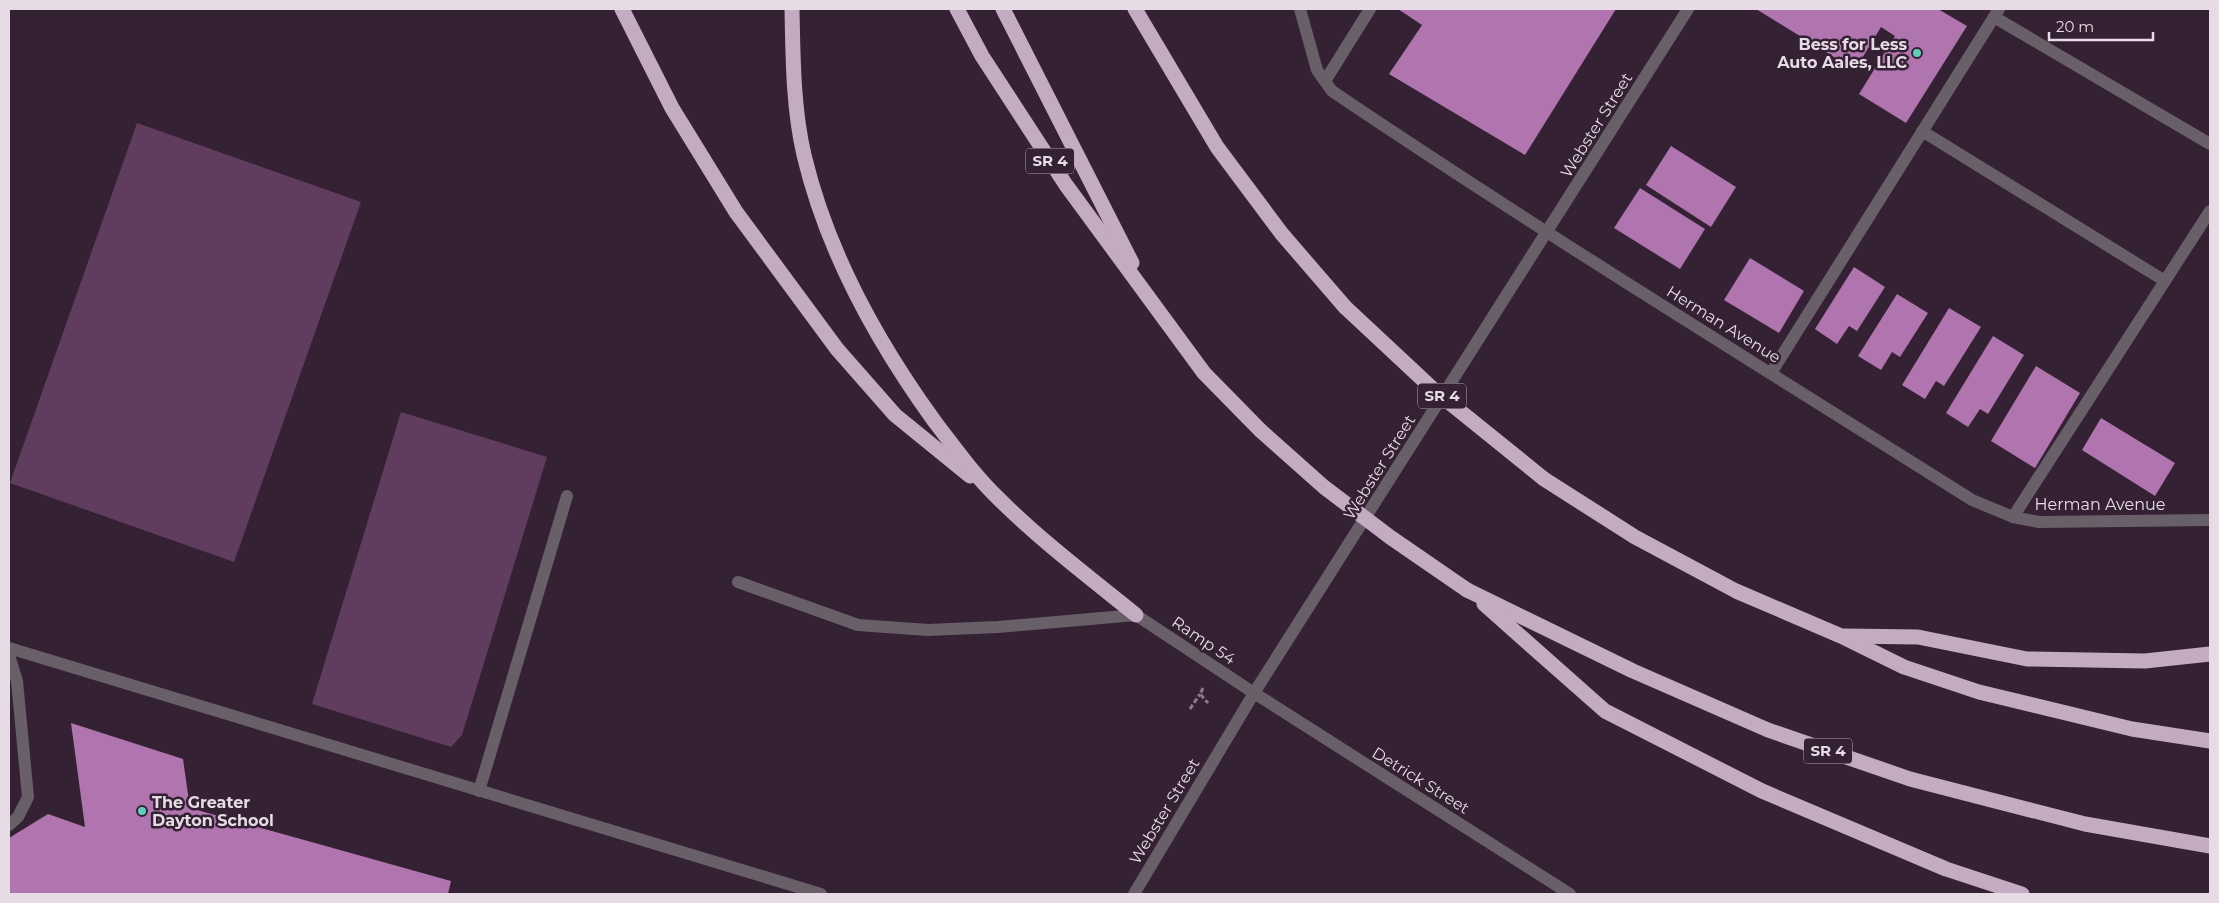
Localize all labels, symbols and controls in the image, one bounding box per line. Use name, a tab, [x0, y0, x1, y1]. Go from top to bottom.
scale bar	[2049, 10, 2153, 42]
text: 20 m	[2056, 17, 2094, 36]
place label: Bess for Less Auto Aales, LLC	[1776, 35, 1907, 72]
marker: Bess for Less Auto Aales, LLC	[1911, 47, 1923, 59]
street label: Webster Street	[1557, 69, 1637, 181]
road number: SR 4	[1026, 148, 1074, 174]
street label: Herman Avenue	[1663, 282, 1784, 367]
road number: SR 4	[1418, 384, 1466, 408]
street label: Webster Street	[1340, 411, 1420, 523]
street label: Herman Avenue	[2035, 495, 2165, 514]
street label: Ramp 54	[1168, 612, 1239, 669]
road number: SR 4	[1804, 738, 1852, 764]
street label: Detrick Street	[1369, 743, 1473, 818]
street label: Webster Street	[1125, 754, 1204, 868]
place label: The Greater Dayton School	[152, 793, 274, 830]
marker: The Greater Dayton School	[136, 805, 148, 817]

